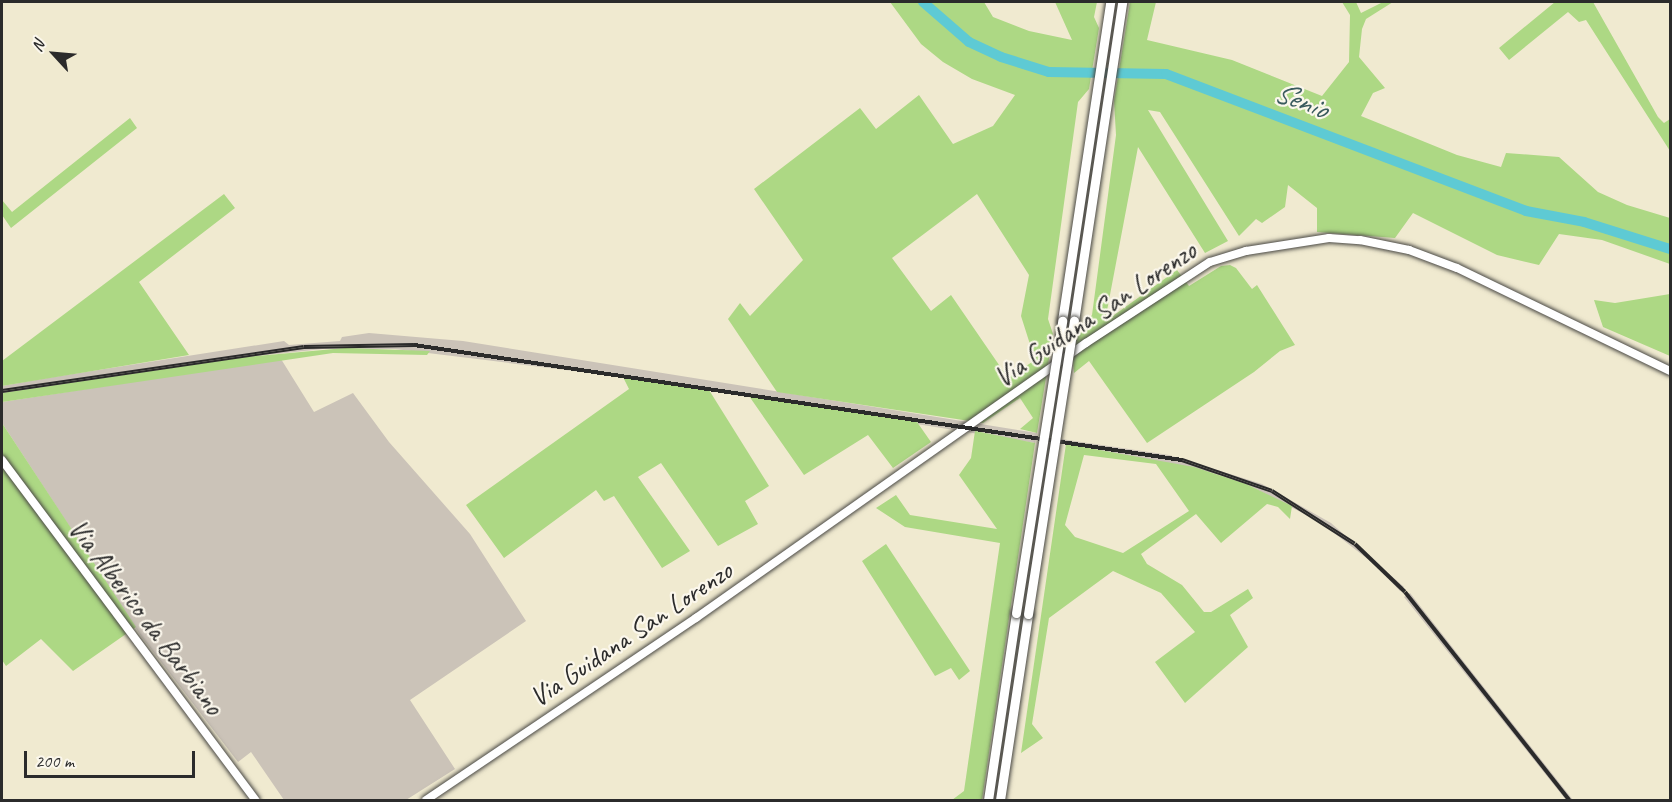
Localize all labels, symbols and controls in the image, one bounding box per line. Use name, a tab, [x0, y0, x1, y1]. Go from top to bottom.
north arrow	[24, 24, 84, 84]
text: N	[27, 37, 49, 55]
water label: Senio	[1270, 74, 1332, 126]
street label: Via Guidana San Lorenzo	[987, 234, 1203, 394]
street label: Via Alberico da Barbiano	[61, 512, 231, 722]
street label: Via Guidana San Lorenzo	[523, 554, 739, 714]
scale bar	[27, 739, 198, 777]
text: 200 m	[35, 750, 74, 772]

